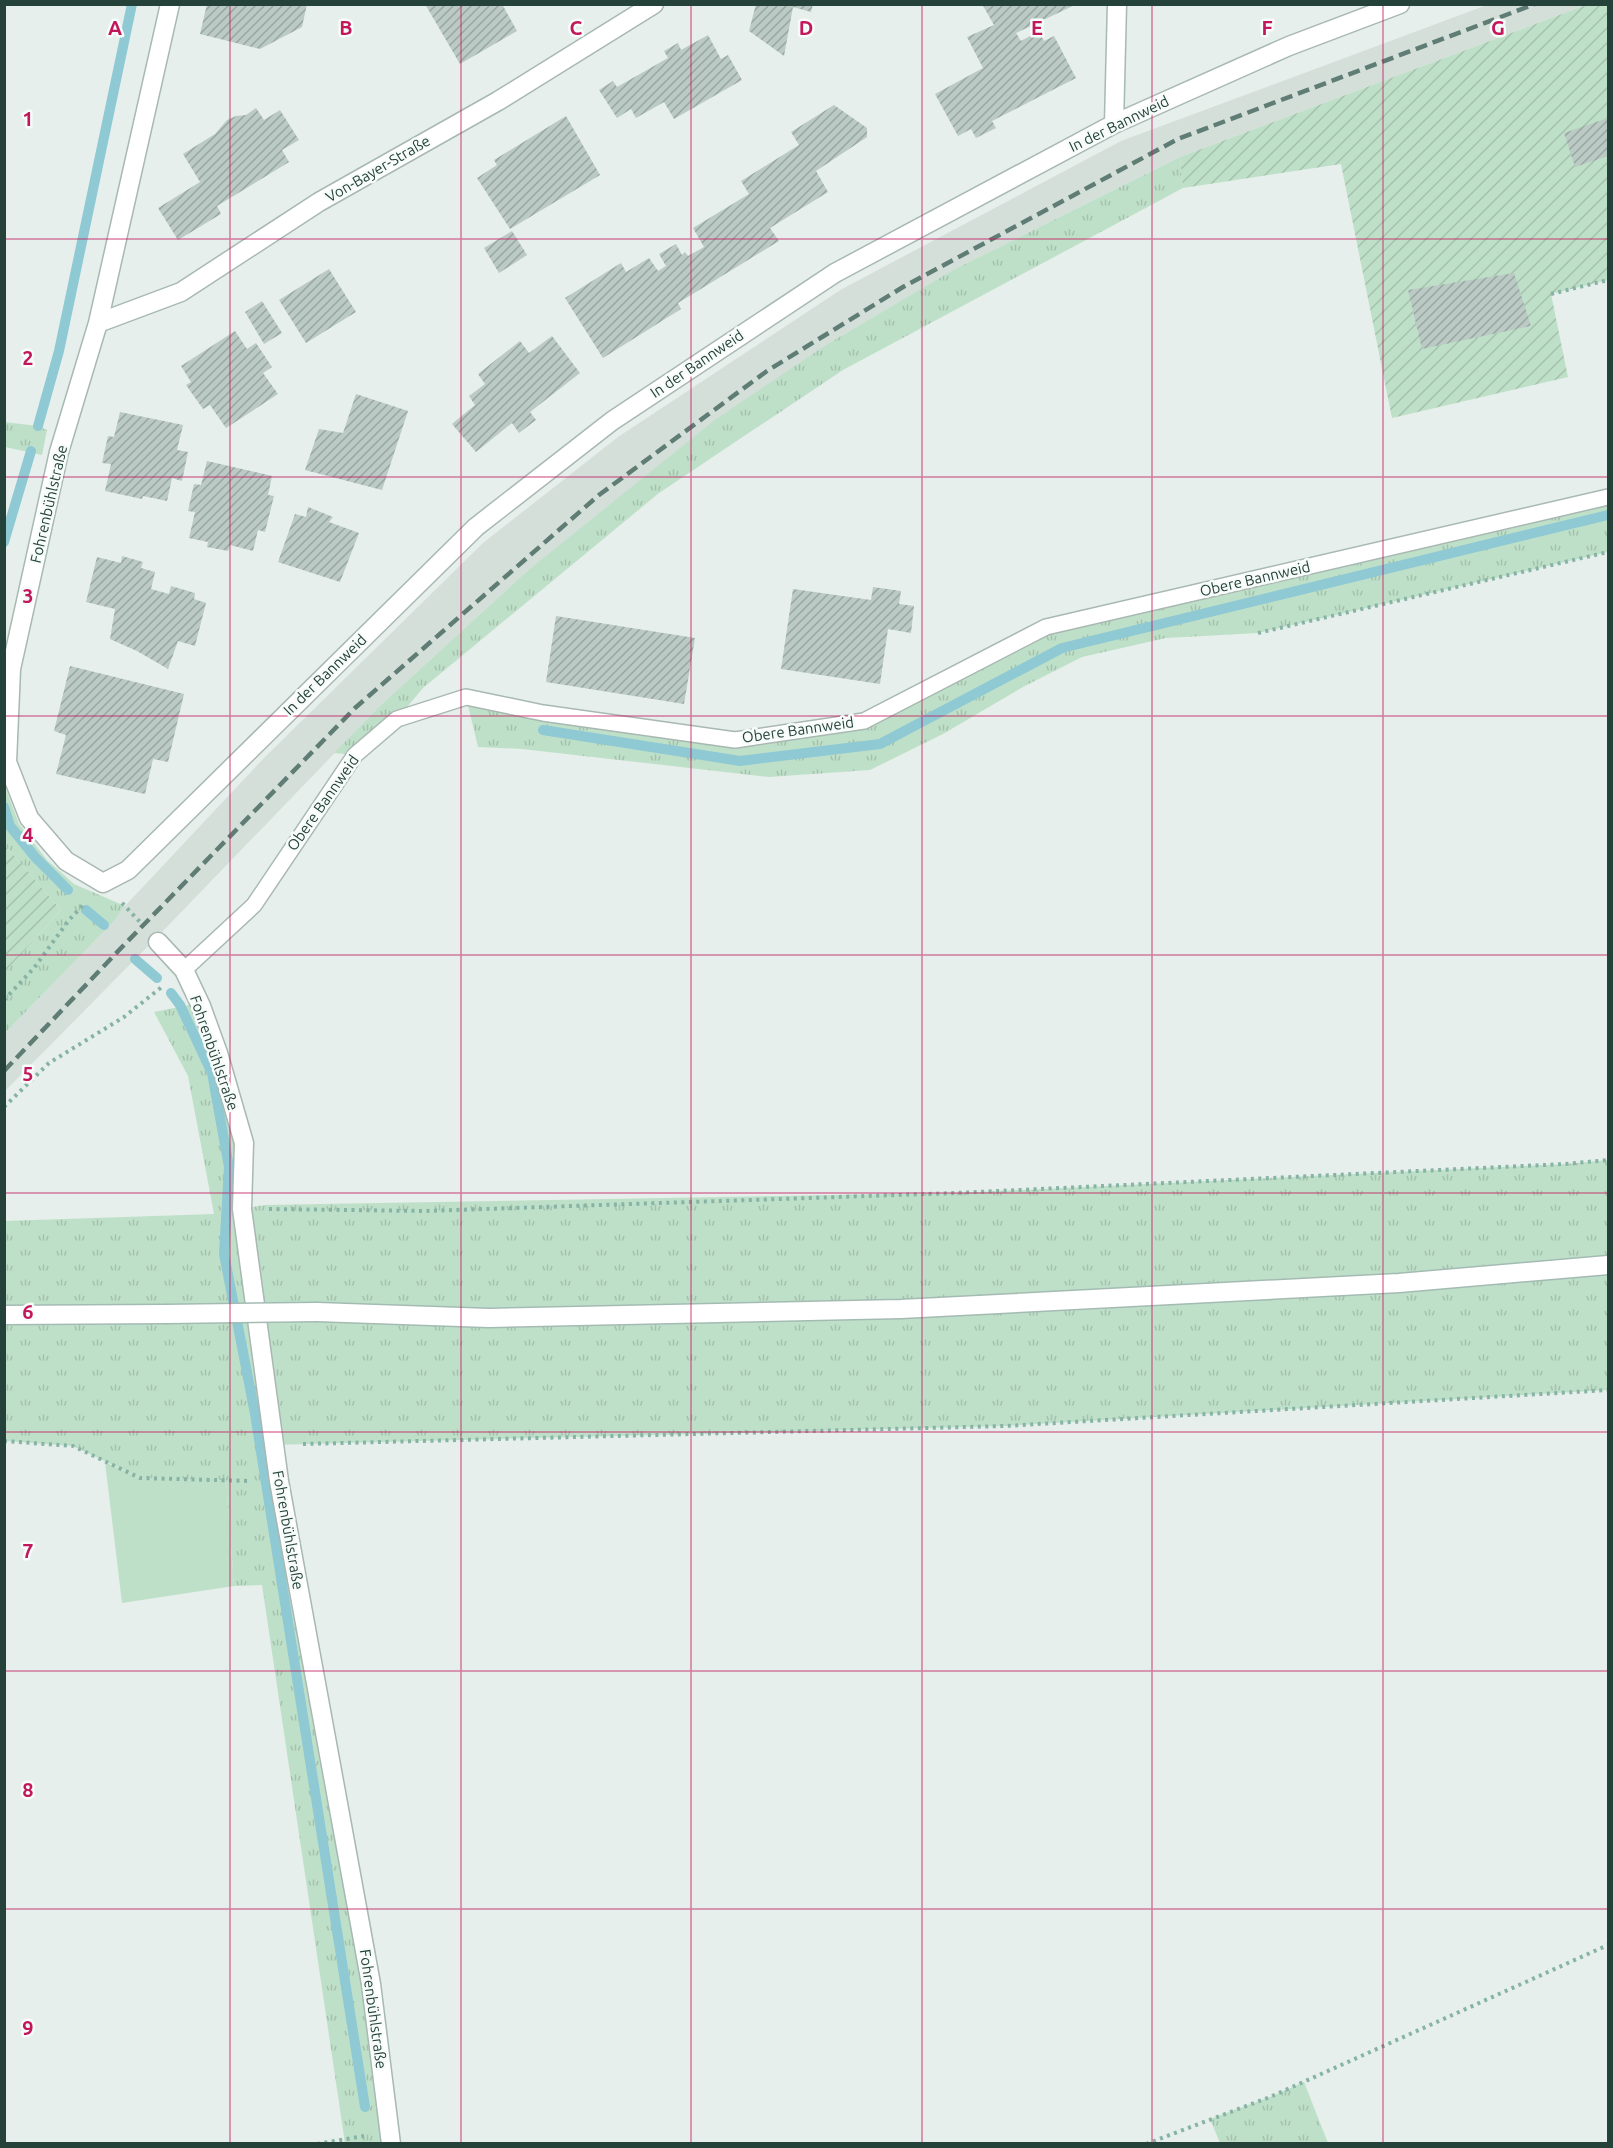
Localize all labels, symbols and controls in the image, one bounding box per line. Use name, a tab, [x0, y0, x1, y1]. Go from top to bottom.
text: A	[108, 16, 122, 39]
text: B	[339, 16, 353, 39]
text: C	[570, 16, 583, 39]
text: D	[799, 16, 813, 39]
text: E	[1031, 16, 1043, 39]
text: F	[1261, 16, 1273, 39]
text: G	[1491, 16, 1505, 39]
street label: In der Bannweid	[1066, 92, 1171, 155]
text: 1	[22, 107, 34, 130]
street label: Von-Bayer-Straße	[323, 132, 433, 205]
street label: In der Bannweid	[647, 326, 747, 401]
text: 2	[22, 346, 34, 369]
street label: Fohrenbühlstraße	[27, 443, 70, 565]
street label: Obere Bannweid	[1198, 558, 1312, 599]
text: 3	[22, 584, 34, 607]
street label: In der Bannweid	[280, 631, 370, 719]
street label: Obere Bannweid	[741, 713, 855, 746]
street label: Obere Bannweid	[283, 752, 362, 854]
text: 4	[22, 823, 34, 846]
street label: Fohrenbühlstraße	[187, 993, 242, 1113]
text: 5	[22, 1062, 34, 1085]
text: 6	[22, 1300, 34, 1323]
street label: Fohrenbühlstraße	[270, 1469, 307, 1591]
text: 7	[22, 1539, 34, 1562]
text: 8	[22, 1778, 34, 1801]
street label: Fohrenbühlstraße	[357, 1948, 390, 2070]
text: 9	[22, 2016, 34, 2039]

